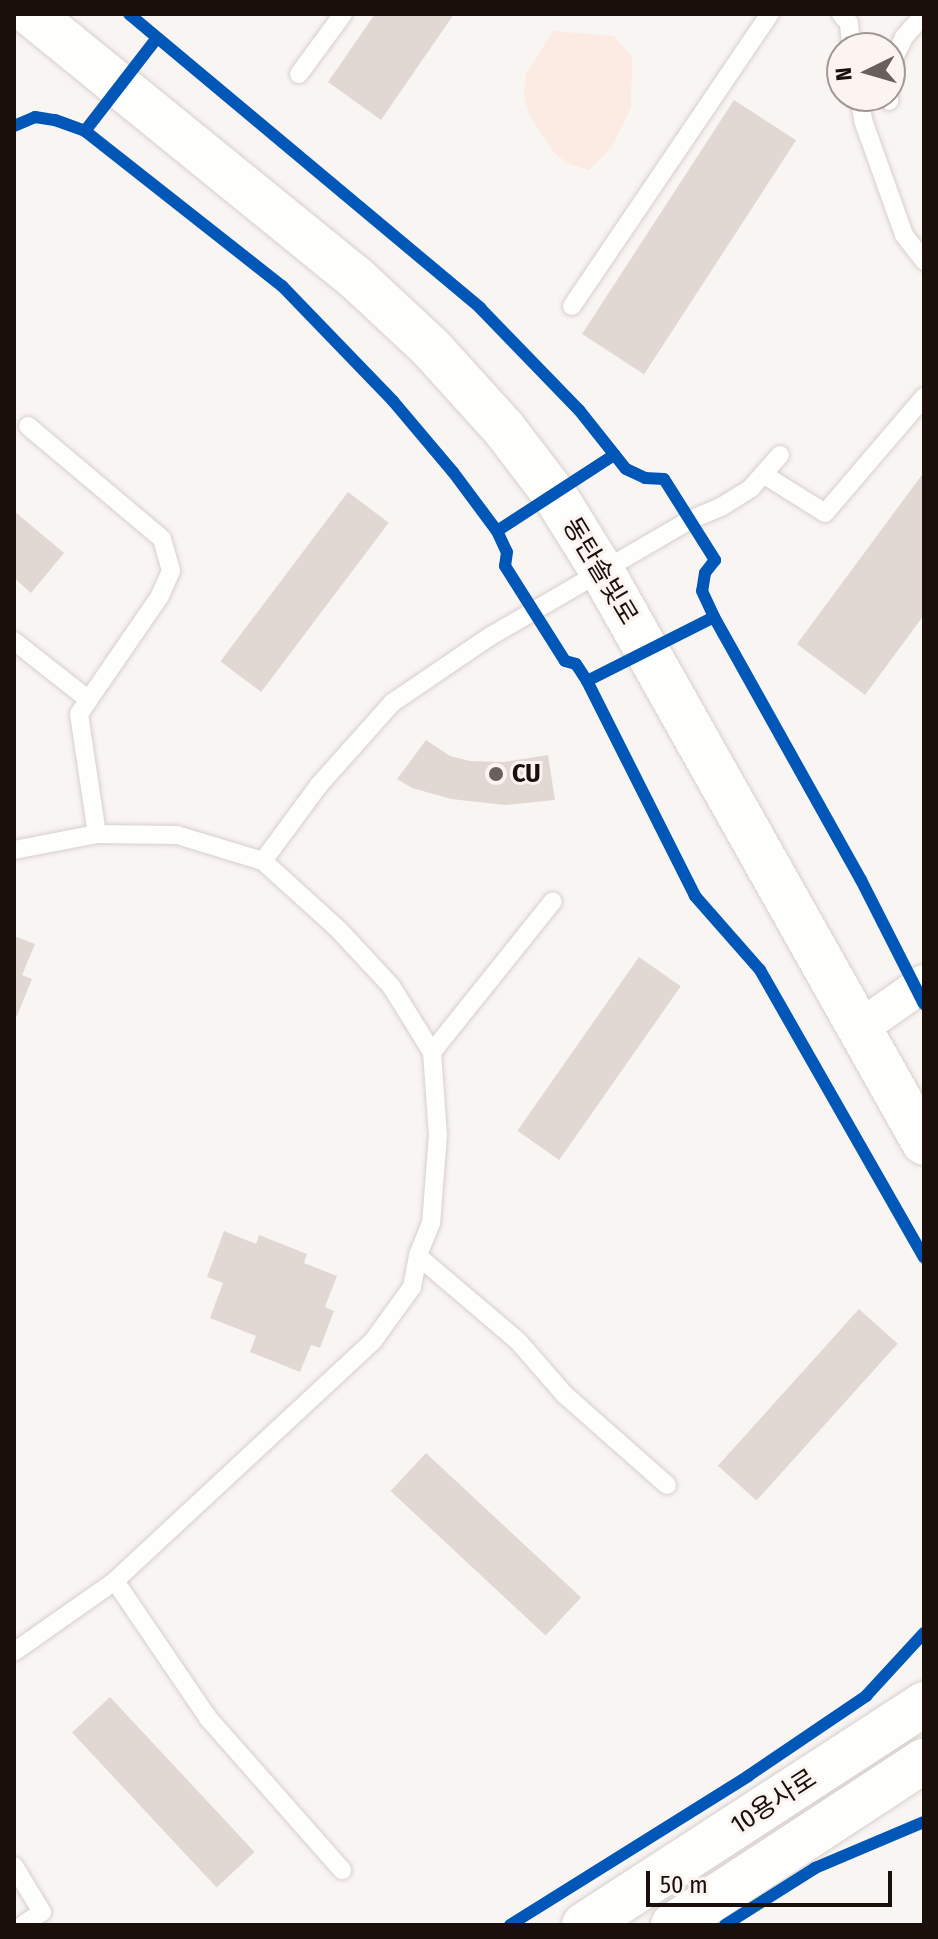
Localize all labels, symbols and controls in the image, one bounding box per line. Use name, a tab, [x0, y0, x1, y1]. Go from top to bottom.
north arrow	[826, 32, 906, 112]
text: N	[830, 66, 858, 82]
street label: 동탄솔빛로	[556, 512, 644, 630]
place label: CU	[512, 758, 541, 790]
marker: CU	[487, 765, 505, 783]
street label: 10용사로	[725, 1763, 823, 1841]
scale bar	[650, 1855, 896, 1905]
text: 50 m	[660, 1871, 708, 1899]

